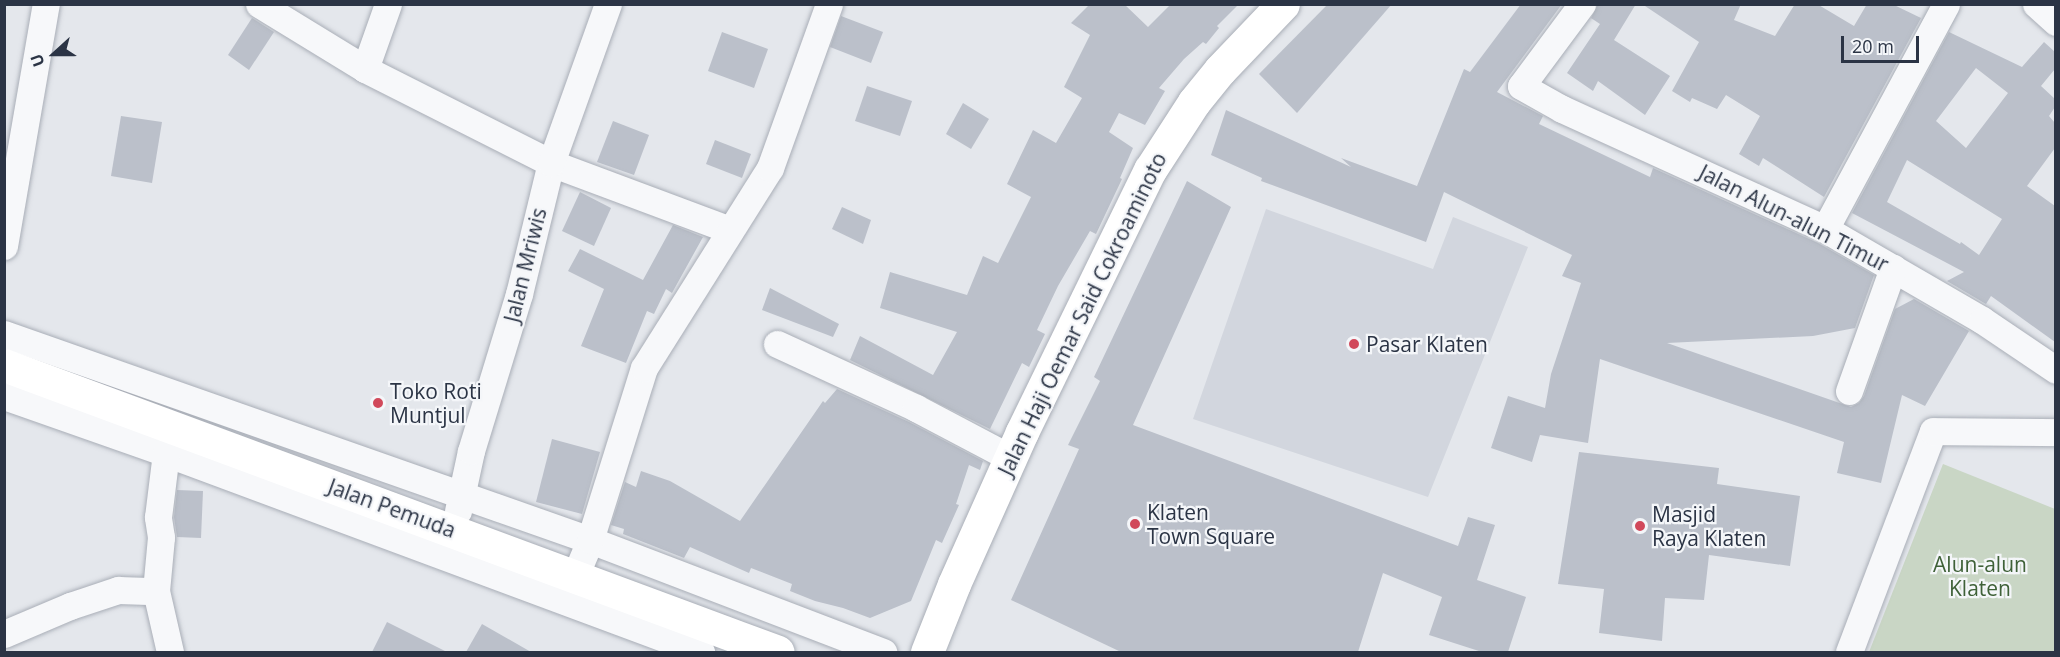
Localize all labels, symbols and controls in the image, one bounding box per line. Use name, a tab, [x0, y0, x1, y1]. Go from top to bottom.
north arrow	[24, 24, 84, 84]
scale bar	[1844, 24, 1922, 62]
text: 20 m	[1852, 34, 1894, 58]
text: U	[25, 51, 50, 70]
street label: Jalan Haji Oemar Said Cokroaminoto	[993, 148, 1171, 480]
street label: Jalan Alun-alun Timur	[1695, 159, 1893, 277]
street label: Jalan Mriwis	[499, 205, 551, 325]
place label: Pasar Klaten	[1366, 331, 1488, 357]
marker: Pasar Klaten	[1347, 337, 1361, 351]
place label: Toko Roti Muntjul	[390, 378, 482, 428]
marker: Toko Roti Muntjul	[371, 396, 385, 410]
street label: Jalan Pemuda	[325, 473, 459, 543]
place label: Klaten Town Square	[1147, 499, 1275, 549]
place label: Masjid Raya Klaten	[1652, 501, 1766, 551]
marker: Klaten Town Square	[1128, 517, 1142, 531]
marker: Masjid Raya Klaten	[1633, 519, 1647, 533]
park label: Alun-alun Klaten	[1933, 551, 2027, 601]

